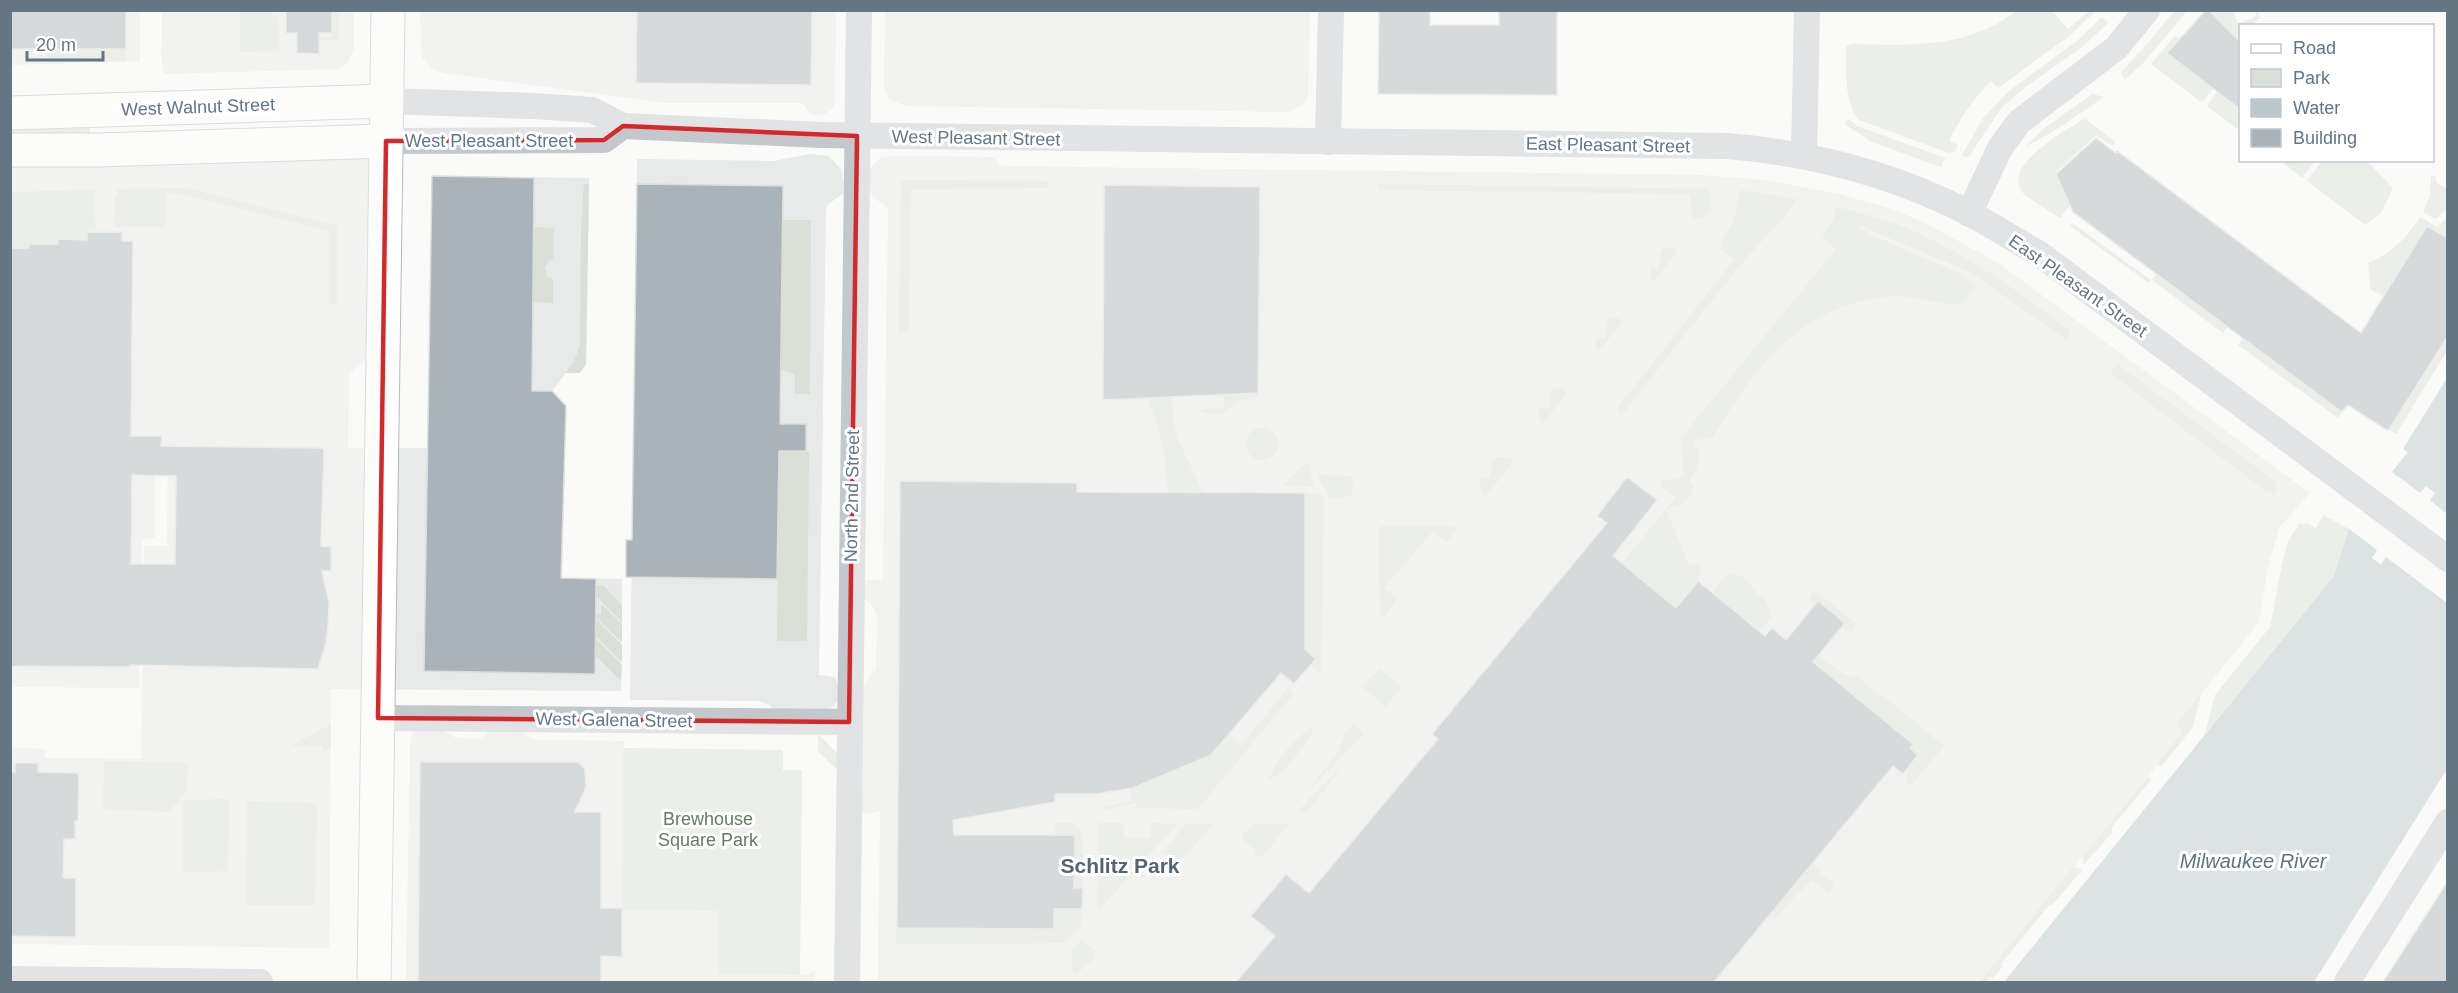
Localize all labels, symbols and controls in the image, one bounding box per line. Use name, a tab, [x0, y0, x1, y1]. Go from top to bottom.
scale bar	[27, 24, 104, 62]
legend	[2239, 24, 2434, 162]
text: 20 m	[36, 35, 76, 55]
text: Road	[2293, 38, 2336, 58]
text: Park	[2293, 68, 2331, 88]
street label: West Walnut Street	[121, 94, 275, 120]
text: Water	[2293, 98, 2340, 118]
street label: West Pleasant Street	[891, 127, 1061, 149]
text: Building	[2293, 128, 2357, 148]
street label: West Pleasant Street	[405, 131, 573, 151]
street label: East Pleasant Street	[1526, 134, 1690, 156]
street label: East Pleasant Street	[2005, 231, 2151, 341]
street label: North 2nd Street	[841, 430, 863, 562]
street label: West Galena Street	[535, 709, 693, 731]
park label: Brewhouse Square Park	[658, 809, 759, 850]
water label: Milwaukee River	[2180, 850, 2328, 872]
district label: Schlitz Park	[1060, 854, 1180, 877]

